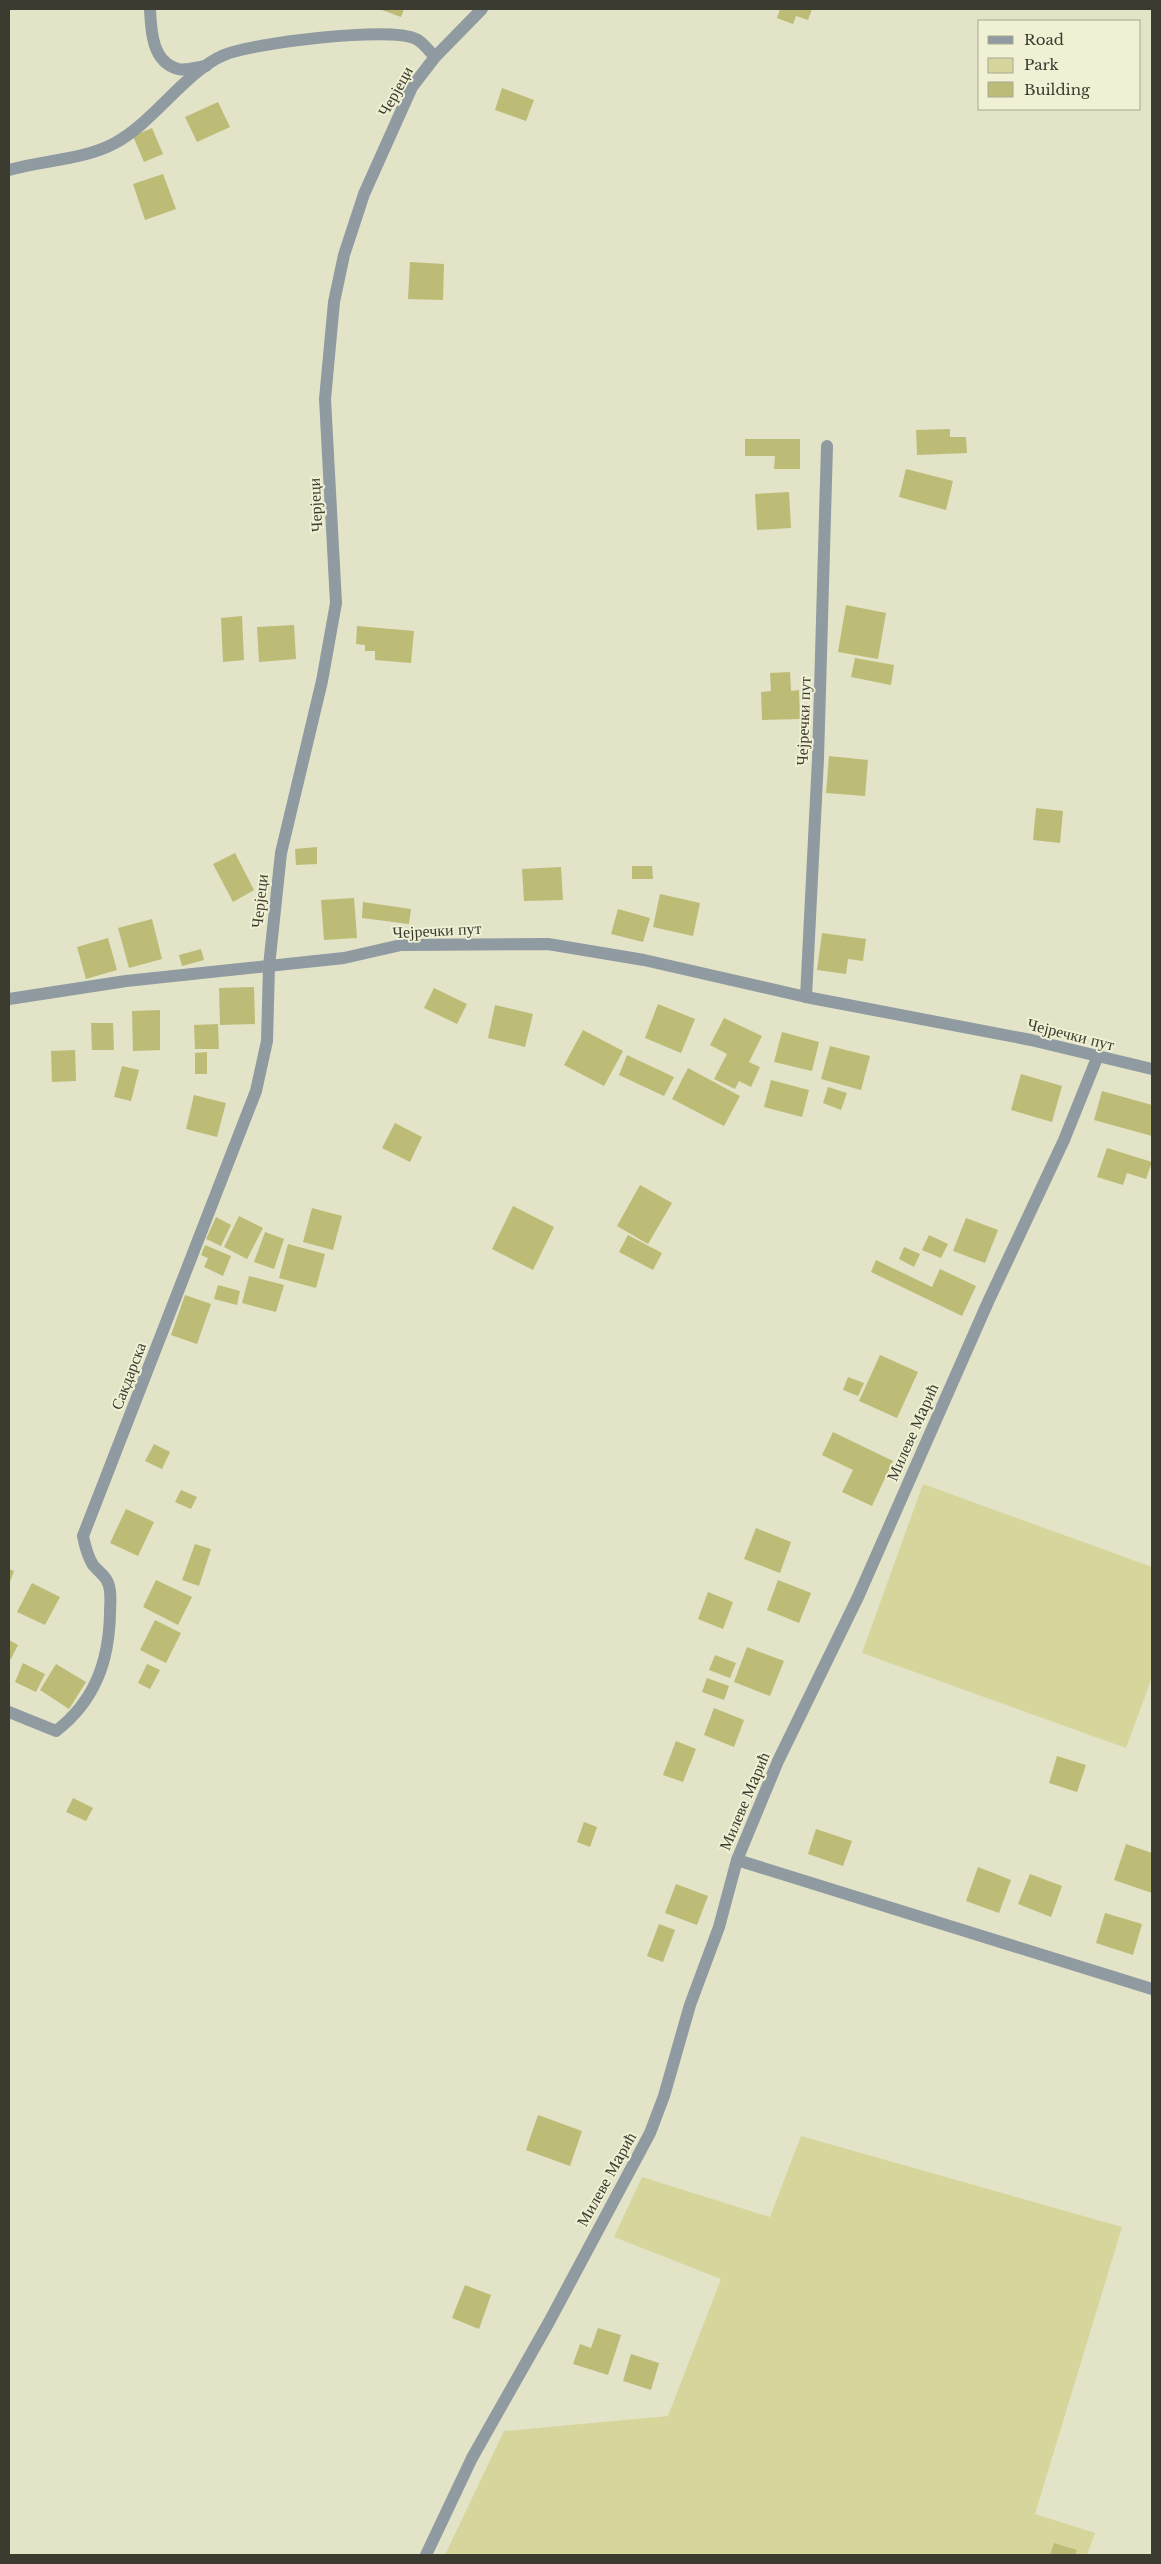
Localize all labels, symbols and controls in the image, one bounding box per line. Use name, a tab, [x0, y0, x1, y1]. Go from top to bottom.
legend	[978, 20, 1141, 110]
text: Road	[1024, 30, 1064, 49]
text: Park	[1024, 55, 1060, 74]
street label: Черјеци	[373, 62, 417, 120]
text: Building	[1024, 80, 1091, 99]
street label: Черјеци	[304, 477, 326, 533]
street label: Чејречки пут	[791, 676, 815, 766]
street label: Черјеци	[246, 873, 272, 929]
street label: Чејречки пут	[392, 918, 482, 942]
street label: Чејречки пут	[1025, 1014, 1117, 1054]
street label: Сакдарска	[106, 1339, 150, 1413]
street label: Милеве Мaрић	[882, 1380, 942, 1484]
street label: Милеве Мaрић	[714, 1749, 774, 1853]
street label: Милеве Мaрић	[572, 2128, 640, 2230]

